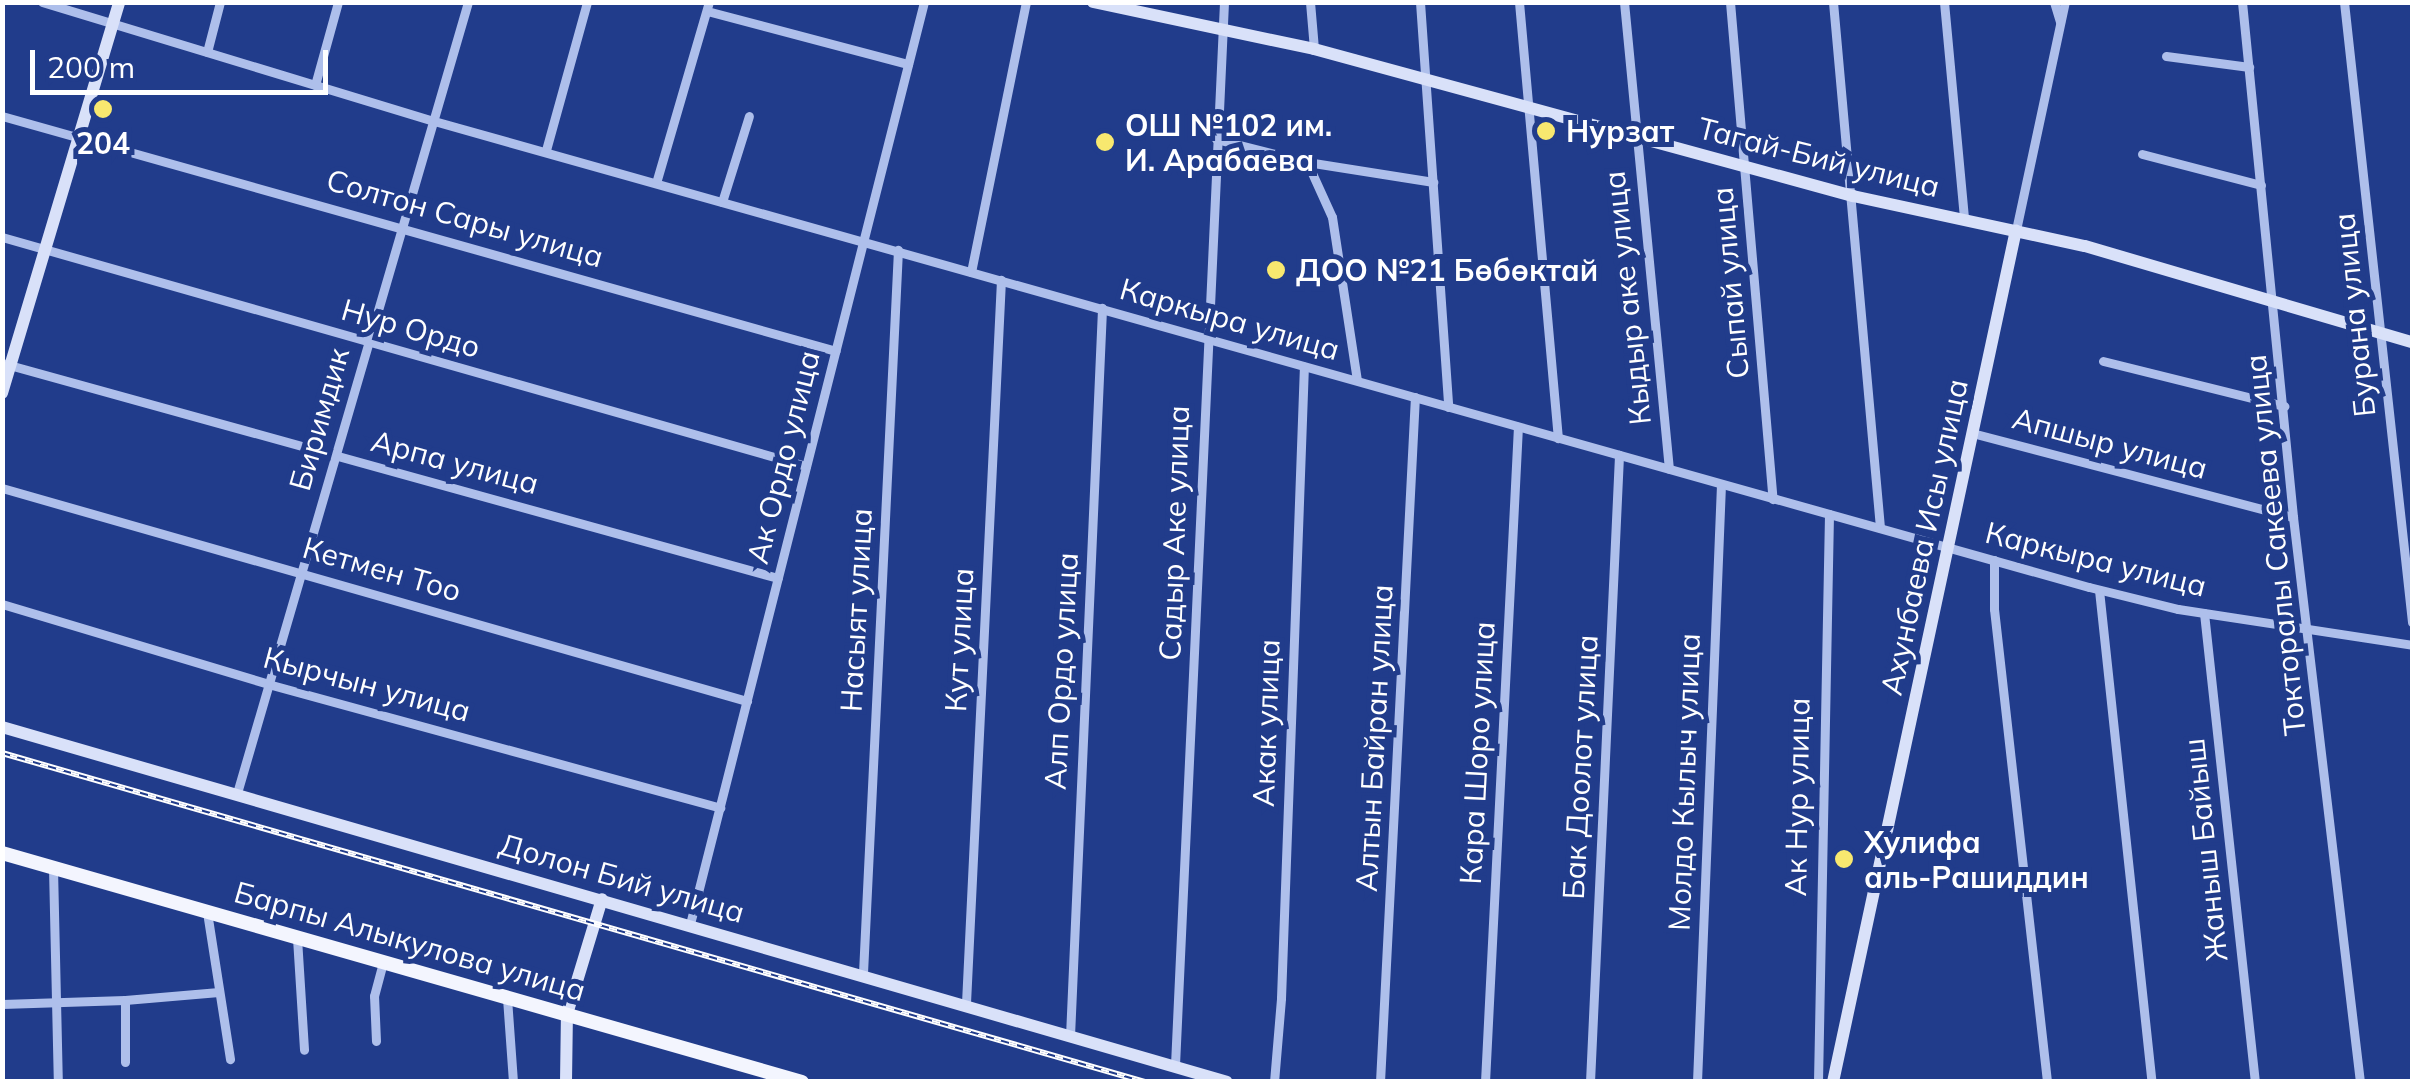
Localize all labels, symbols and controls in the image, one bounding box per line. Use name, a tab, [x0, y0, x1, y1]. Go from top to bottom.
scale bar	[35, 30, 332, 92]
text: 200 m	[47, 48, 135, 86]
marker: 204	[92, 98, 114, 120]
place label: ОШ №102 им. И. Арабаева	[1125, 107, 1332, 178]
street label: Тагай-Бий улица	[1694, 110, 1944, 204]
place label: Нурзат	[1566, 113, 1674, 149]
marker: Нурзат	[1535, 120, 1557, 142]
place label: 204	[76, 125, 130, 161]
marker: ОШ №102 им. И. Арабаева	[1094, 131, 1116, 153]
street label: Солтон Сары улица	[323, 161, 607, 275]
street label: Кыдыр аке улица	[1596, 169, 1658, 427]
street label: Сыпай улица	[1704, 186, 1756, 380]
street label: Бурана улица	[2325, 211, 2383, 419]
place label: ДОО №21 Бөбөктай	[1296, 252, 1598, 288]
marker: ДОО №21 Бөбөктай	[1265, 259, 1287, 281]
street label: Каркыра улица	[1116, 270, 1344, 368]
street label: Нур Ордо	[338, 291, 484, 365]
street label: Биримдик	[281, 344, 357, 494]
street label: Ак Ордо улица	[739, 347, 827, 567]
street label: Токторалы Сакеева улица	[2237, 353, 2313, 737]
street label: Ахунбаева Исы улица	[1873, 376, 1975, 698]
street label: Апшыр улица	[2009, 400, 2211, 486]
street label: Садыр Аке улица	[1152, 405, 1196, 661]
street label: Арпа улица	[367, 422, 543, 502]
street label: Насыят улица	[833, 507, 879, 713]
street label: Каркыра улица	[1982, 514, 2210, 604]
street label: Кетмен Тоо	[299, 529, 465, 609]
street label: Алп Ордо улица	[1037, 551, 1085, 791]
street label: Кут улица	[937, 567, 981, 713]
street label: Алтын Байран улица	[1348, 583, 1400, 893]
street label: Кара Шоро улица	[1452, 621, 1502, 885]
street label: Молдо Кылыч улица	[1661, 632, 1707, 932]
street label: Бак Доолот улица	[1555, 634, 1605, 900]
street label: Акак улица	[1245, 638, 1287, 808]
street label: Кырчын улица	[260, 639, 474, 729]
street label: Ак Нур улица	[1777, 697, 1817, 897]
street label: Жаныш Байыш	[2175, 737, 2235, 963]
place label: Хулифа аль-Рашиддин	[1864, 824, 2089, 894]
street label: Долон Бий улица	[495, 826, 749, 930]
marker: Хулифа аль-Рашиддин	[1833, 848, 1855, 870]
street label: Барпы Алыкулова улица	[230, 874, 590, 1008]

